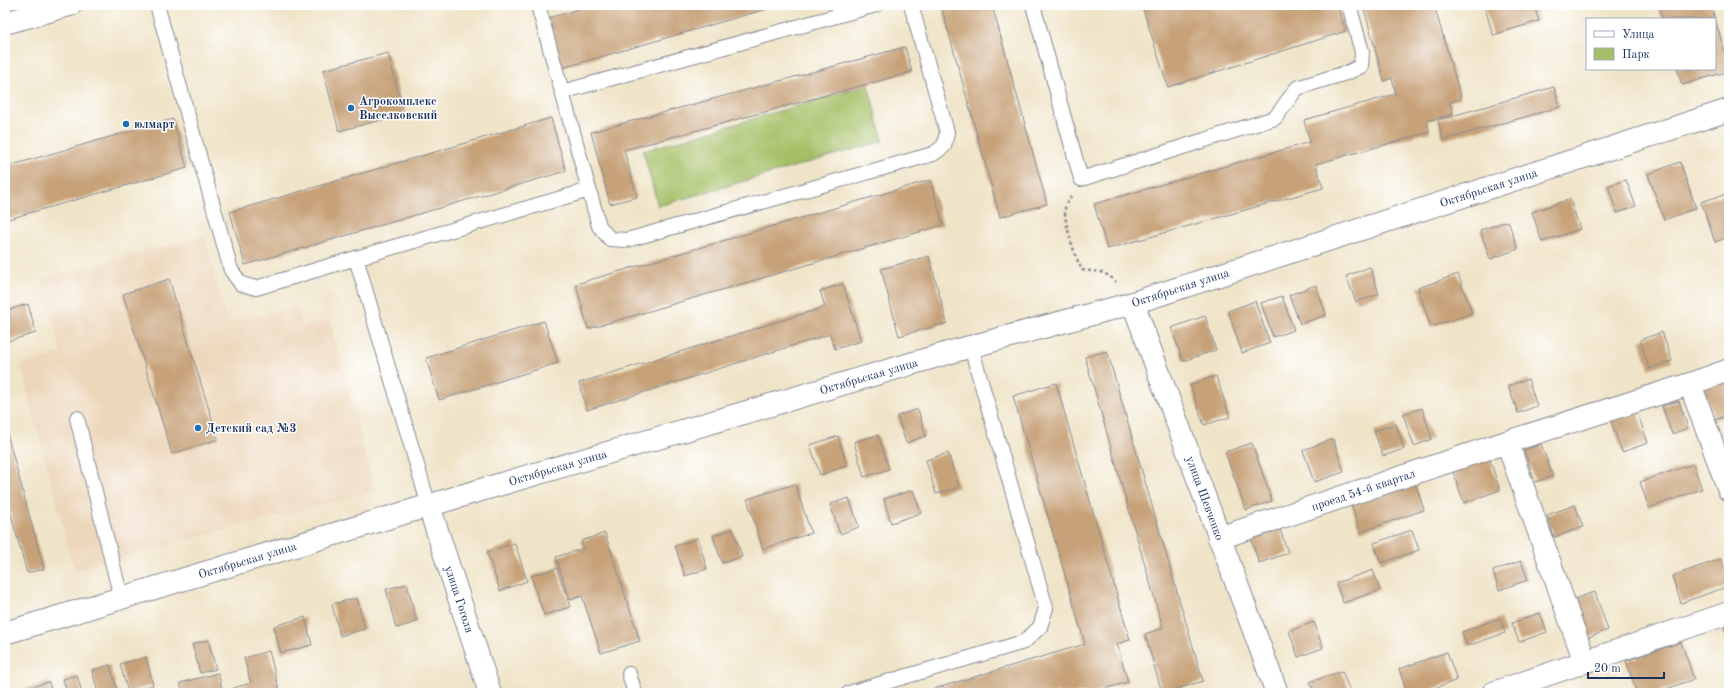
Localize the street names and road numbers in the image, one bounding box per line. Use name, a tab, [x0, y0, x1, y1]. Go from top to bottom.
street label: Октябрьская улица	[1439, 167, 1539, 210]
street label: Октябрьская улица	[1130, 267, 1231, 310]
street label: Октябрьская улица	[818, 357, 919, 397]
street label: Октябрьская улица	[508, 448, 609, 489]
street label: улица Шевченко	[1183, 455, 1225, 542]
street label: проезд 54-й квартал	[1310, 468, 1417, 514]
street label: Октябрьская улица	[197, 541, 298, 582]
street label: улица Гоголя	[442, 564, 475, 635]

